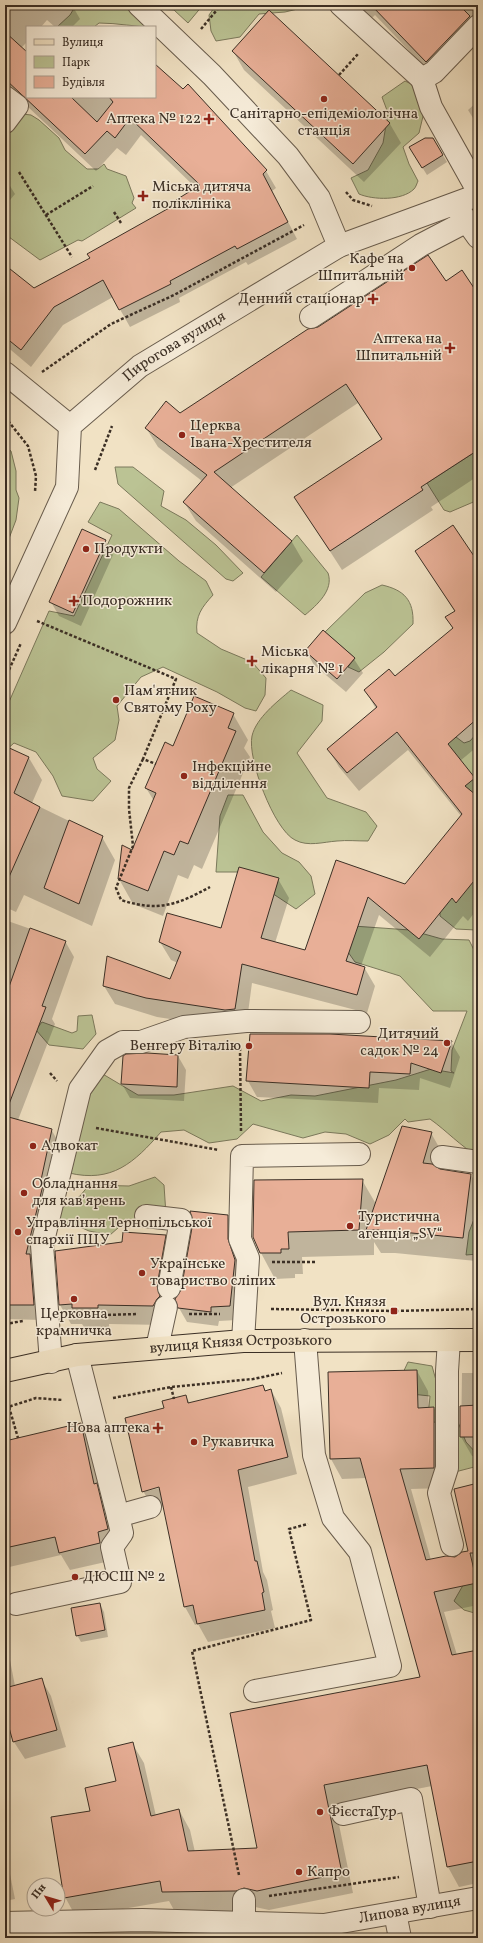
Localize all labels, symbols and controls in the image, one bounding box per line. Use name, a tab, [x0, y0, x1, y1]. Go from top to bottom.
legend	[26, 26, 156, 98]
text: Вулиця	[62, 35, 103, 51]
text: Парк	[62, 55, 90, 71]
text: Будівля	[62, 75, 105, 91]
marker: Санітарно-епідеміологічна станція	[319, 94, 329, 104]
place label: Санітарно-епідеміологічна станція	[230, 104, 418, 142]
place label: Аптека № 122	[106, 109, 201, 130]
marker: Аптека № 122	[204, 114, 214, 124]
place label: Міська дитяча поліклініка	[152, 177, 251, 215]
marker: Міська дитяча поліклініка	[137, 190, 149, 202]
place label: Кафе на Шпитальній	[318, 249, 404, 287]
marker: Кафе на Шпитальній	[407, 263, 417, 273]
place label: Денний стаціонар	[238, 289, 364, 310]
marker: Денний стаціонар	[367, 293, 379, 305]
street label: Пирогова вулиця	[118, 306, 230, 387]
place label: Аптека на Шпитальній	[356, 329, 442, 367]
marker: Аптека на Шпитальній	[445, 343, 455, 353]
place label: Церква Івана-Хрестителя	[190, 416, 312, 454]
marker: Церква Івана-Хрестителя	[177, 430, 187, 440]
place label: Продукти	[94, 539, 163, 560]
marker: Продукти	[81, 544, 91, 554]
place label: Подорожник	[82, 591, 172, 612]
marker: Подорожник	[69, 596, 79, 606]
place label: Міська лікарня № 1	[261, 642, 344, 680]
marker: Міська лікарня № 1	[246, 655, 258, 667]
place label: Пам'ятник Святому Роху	[124, 681, 217, 719]
marker: Пам'ятник Святому Роху	[111, 695, 121, 705]
place label: Інфекційне відділення	[192, 757, 271, 795]
marker: Інфекційне відділення	[179, 771, 189, 781]
place label: Дитячий садок № 24	[360, 1024, 439, 1062]
place label: Венгеру Віталію	[130, 1036, 241, 1057]
marker: Дитячий садок № 24	[442, 1038, 452, 1048]
marker: Венгеру Віталію	[244, 1041, 254, 1051]
place label: Адвокат	[41, 1136, 98, 1157]
marker: Адвокат	[28, 1141, 38, 1151]
place label: Обладнання для кав’ярень	[32, 1174, 126, 1212]
marker: Обладнання для кав’ярень	[19, 1188, 29, 1198]
place label: Туристична агенція „SV“	[358, 1207, 443, 1245]
place label: Управління Тернопільської єпархії ПЦУ	[26, 1213, 212, 1251]
marker: Туристична агенція „SV“	[345, 1221, 355, 1231]
marker: Управління Тернопільської єпархії ПЦУ	[13, 1227, 23, 1237]
place label: Українське товариство сліпих	[150, 1254, 276, 1292]
marker: Українське товариство сліпих	[137, 1268, 147, 1278]
place label: Вул. Князя Острозького	[300, 1292, 386, 1330]
marker: Церковна крамничка	[69, 1294, 79, 1304]
place label: Церковна крамничка	[36, 1304, 112, 1342]
marker: Вул. Князя Острозького	[389, 1306, 399, 1316]
street label: вулиця Князя Острозького	[149, 1330, 332, 1359]
place label: Нова аптека	[66, 1418, 150, 1439]
marker: Нова аптека	[153, 1423, 163, 1433]
place label: Рукавичка	[202, 1432, 275, 1453]
marker: Рукавичка	[189, 1437, 199, 1447]
place label: ДЮСШ № 2	[83, 1567, 166, 1588]
marker: ДЮСШ № 2	[70, 1572, 80, 1582]
place label: ФієстаТур	[328, 1802, 397, 1823]
marker: ФієстаТур	[315, 1807, 325, 1817]
place label: Капро	[307, 1862, 350, 1883]
marker: Капро	[294, 1867, 304, 1877]
north arrow	[26, 1877, 66, 1917]
text: Пн	[29, 1881, 50, 1903]
street label: Липова вулиця	[357, 1891, 462, 1929]

